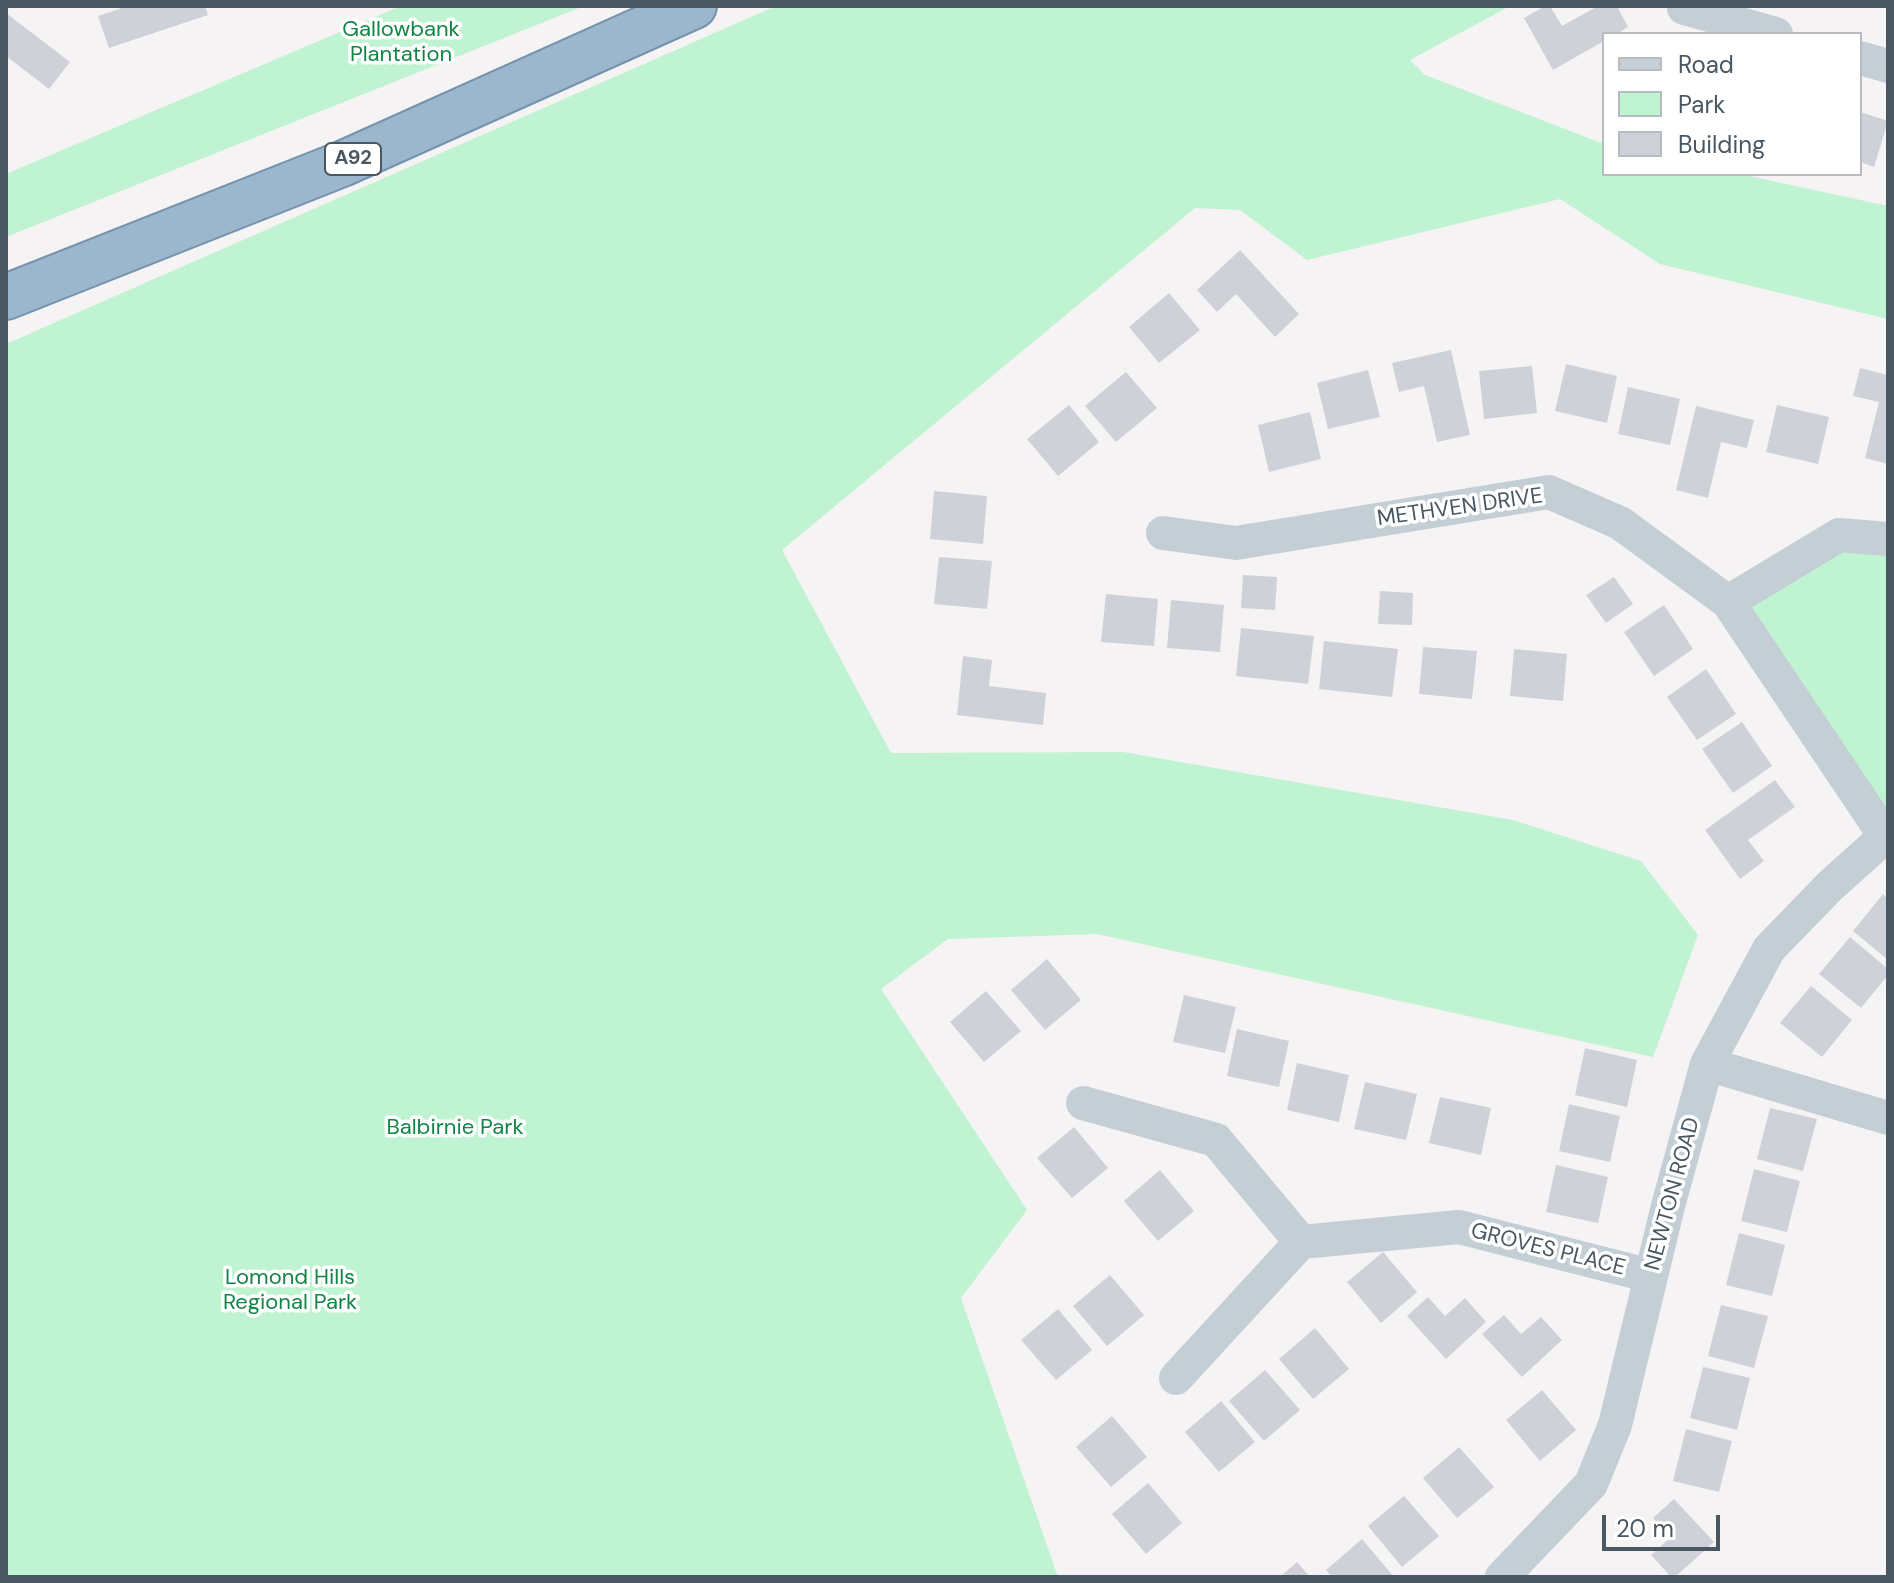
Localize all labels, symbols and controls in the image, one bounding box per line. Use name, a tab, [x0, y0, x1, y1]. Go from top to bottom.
park label: Gallowbank Plantation	[342, 17, 460, 68]
legend	[1602, 32, 1862, 176]
text: Road	[1678, 49, 1734, 80]
text: Park	[1678, 89, 1725, 120]
text: Building	[1678, 129, 1765, 160]
road number: A92	[325, 143, 381, 175]
street label: METHVEN DRIVE	[1375, 483, 1545, 533]
park label: Balbirnie Park	[386, 1115, 524, 1141]
street label: NEWTON ROAD	[1640, 1115, 1706, 1273]
street label: GROVES PLACE	[1468, 1218, 1628, 1282]
park label: Lomond Hills Regional Park	[223, 1265, 357, 1316]
scale bar	[1606, 1499, 1724, 1549]
text: 20 m	[1616, 1513, 1674, 1544]

